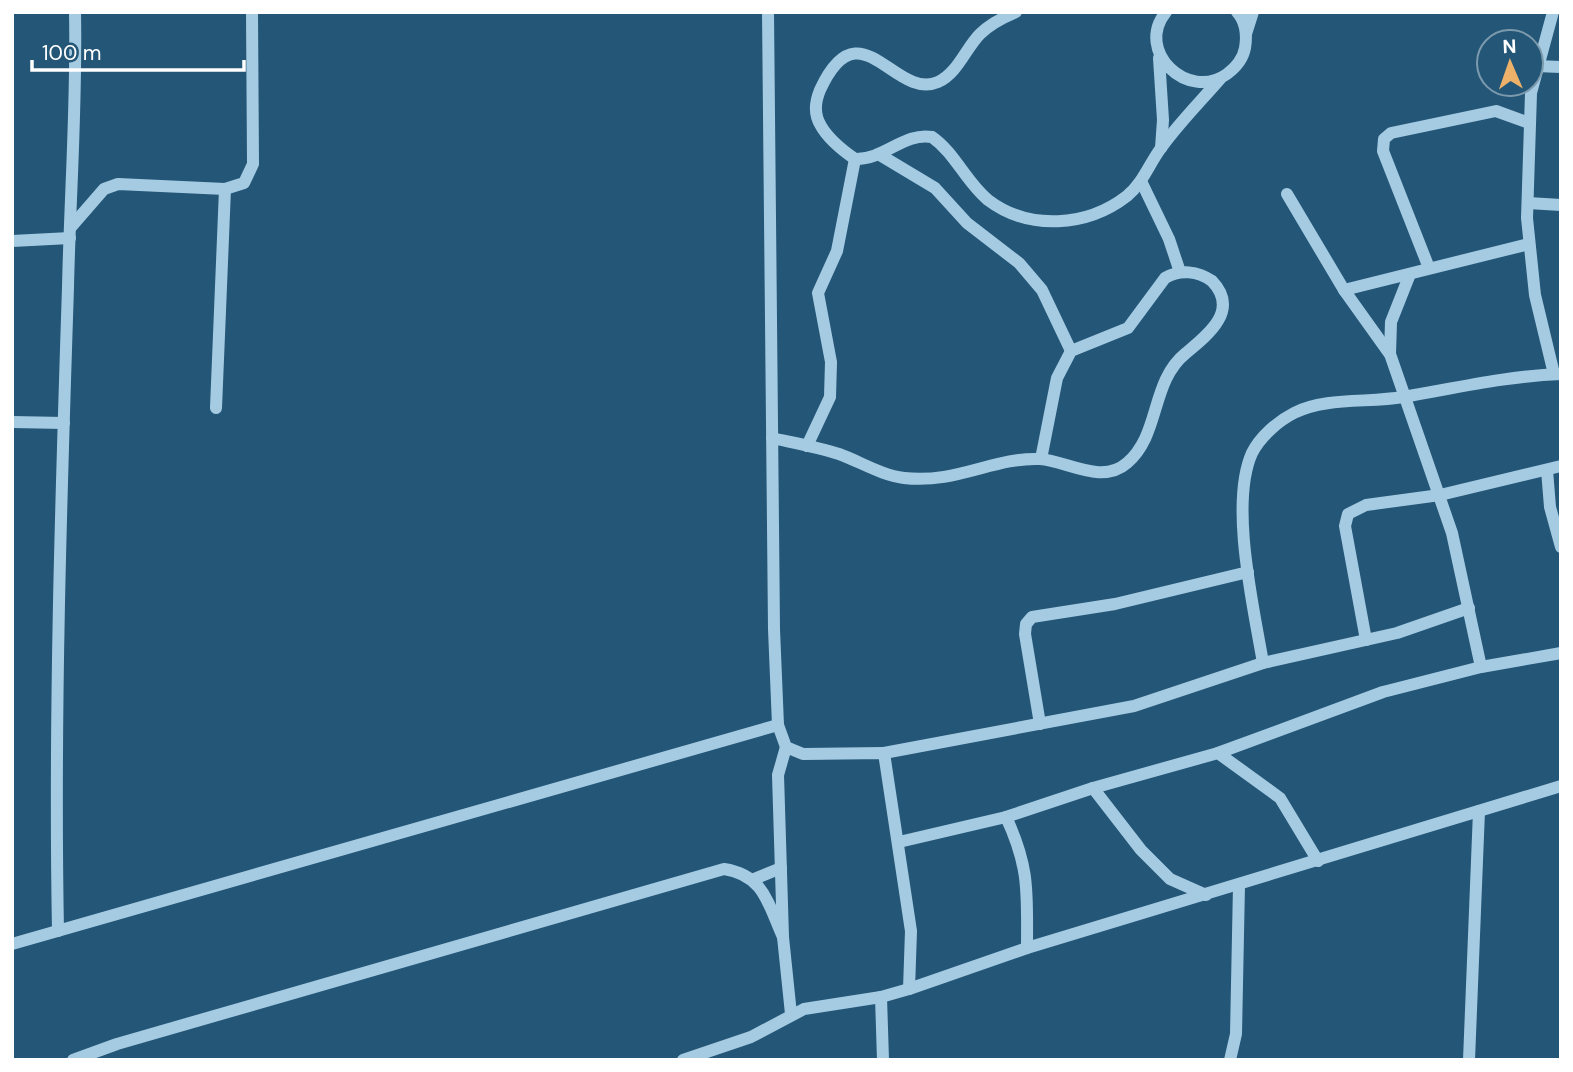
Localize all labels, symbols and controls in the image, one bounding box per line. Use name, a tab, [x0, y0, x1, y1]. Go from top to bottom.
scale bar	[32, 28, 243, 72]
north arrow	[1475, 28, 1545, 98]
text: N	[1502, 34, 1517, 59]
text: 100 m	[42, 39, 102, 67]

